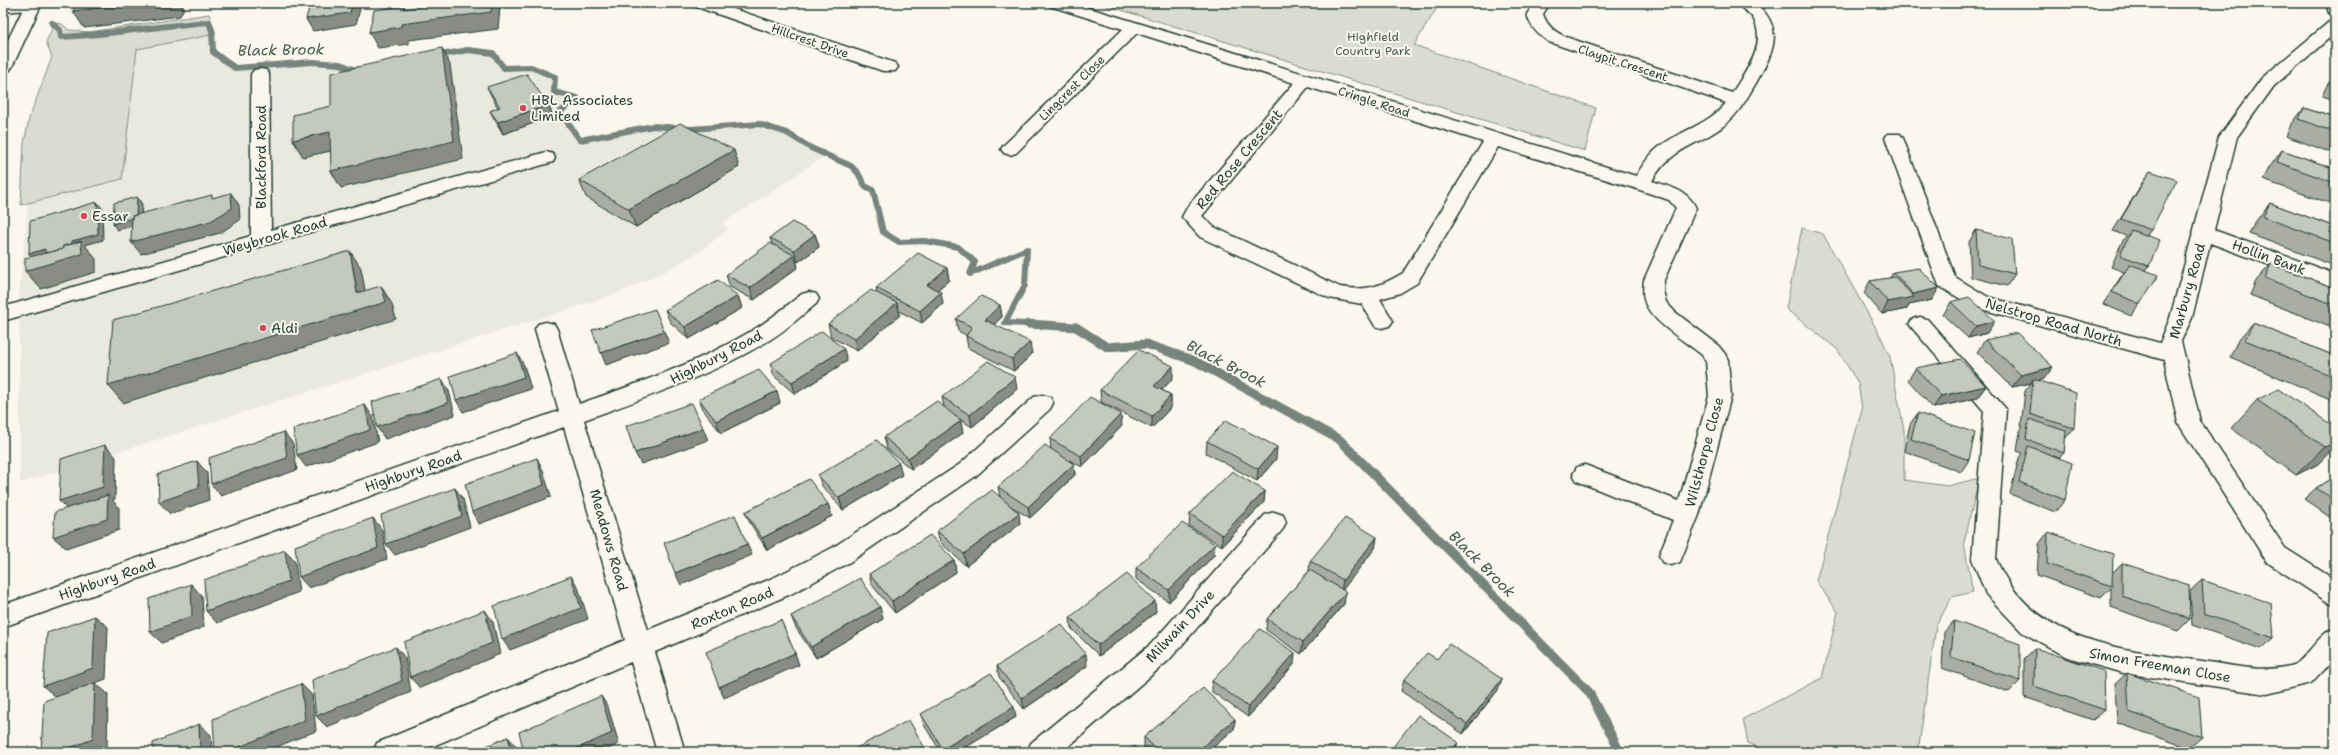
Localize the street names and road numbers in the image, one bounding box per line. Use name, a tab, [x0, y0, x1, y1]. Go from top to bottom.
street label: Hillcrest Drive	[769, 20, 851, 62]
street label: Claypit Crescent	[1576, 41, 1670, 85]
street label: Lingcrest Close	[1036, 51, 1109, 124]
street label: Cringle Road	[1336, 83, 1412, 121]
street label: Blackford Road	[252, 105, 270, 209]
street label: Red Rose Crescent	[1192, 105, 1286, 213]
street label: Weybrook Road	[221, 212, 329, 259]
street label: Hollin Bank	[2230, 235, 2308, 279]
street label: Marbury Road	[2165, 241, 2209, 341]
street label: Nelstrop Road North	[1983, 294, 2125, 350]
street label: Highbury Road	[667, 326, 765, 388]
street label: Wilsthorpe Close	[1681, 395, 1727, 509]
street label: Highbury Road	[362, 446, 464, 496]
street label: Meadows Road	[586, 487, 632, 593]
street label: Highbury Road	[56, 554, 158, 604]
street label: Roxton Road	[688, 583, 776, 633]
street label: Milwain Drive	[1142, 586, 1218, 666]
street label: Simon Freeman Close	[2088, 644, 2232, 686]

